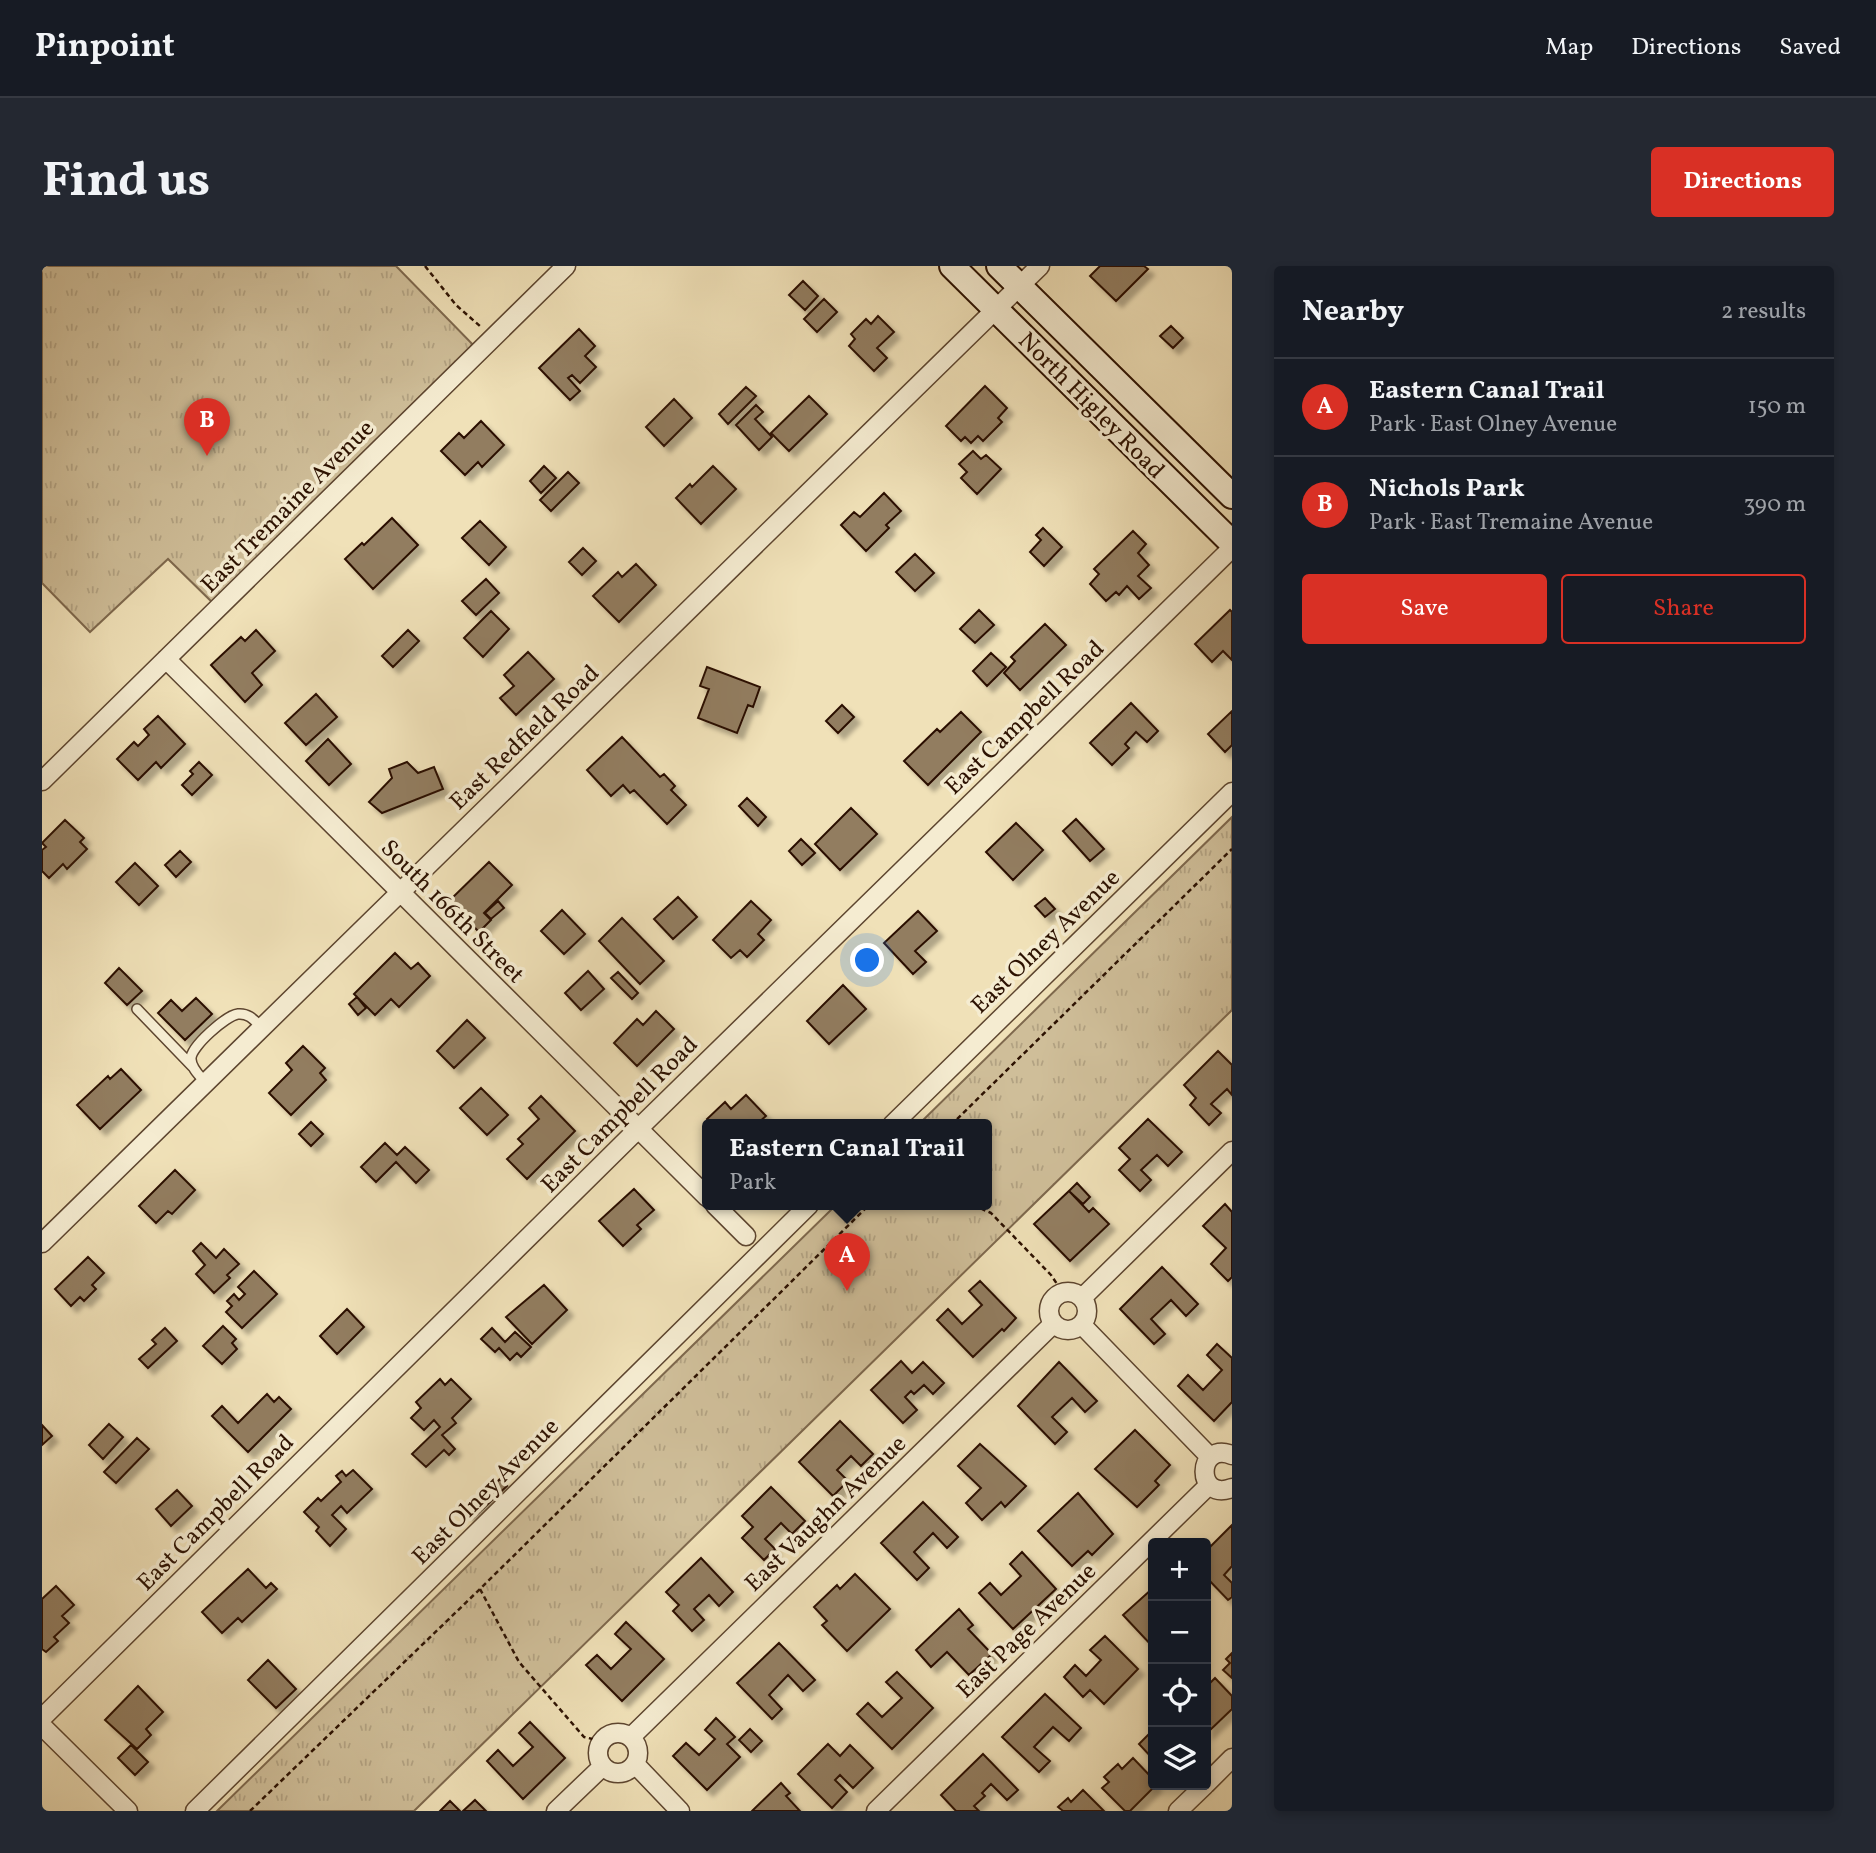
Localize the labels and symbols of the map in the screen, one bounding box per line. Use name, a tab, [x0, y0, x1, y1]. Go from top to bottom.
street label: North Higley Road	[1010, 325, 1172, 487]
pin: B	[184, 398, 230, 456]
street label: East Tremaine Avenue	[194, 413, 383, 602]
street label: East Campbell Road	[938, 633, 1113, 804]
street label: East Redfield Road	[443, 658, 608, 819]
street label: South 166th Street	[372, 833, 531, 992]
street label: East Olney Avenue	[964, 862, 1129, 1023]
your location	[850, 943, 884, 977]
street label: East Campbell Road	[534, 1029, 707, 1202]
pin: A	[824, 1233, 870, 1291]
street label: East Olney Avenue	[405, 1411, 568, 1574]
street label: East Campbell Road	[130, 1427, 303, 1600]
street label: East Vaughn Avenue	[738, 1428, 915, 1601]
street label: East Page Avenue	[950, 1556, 1105, 1707]

